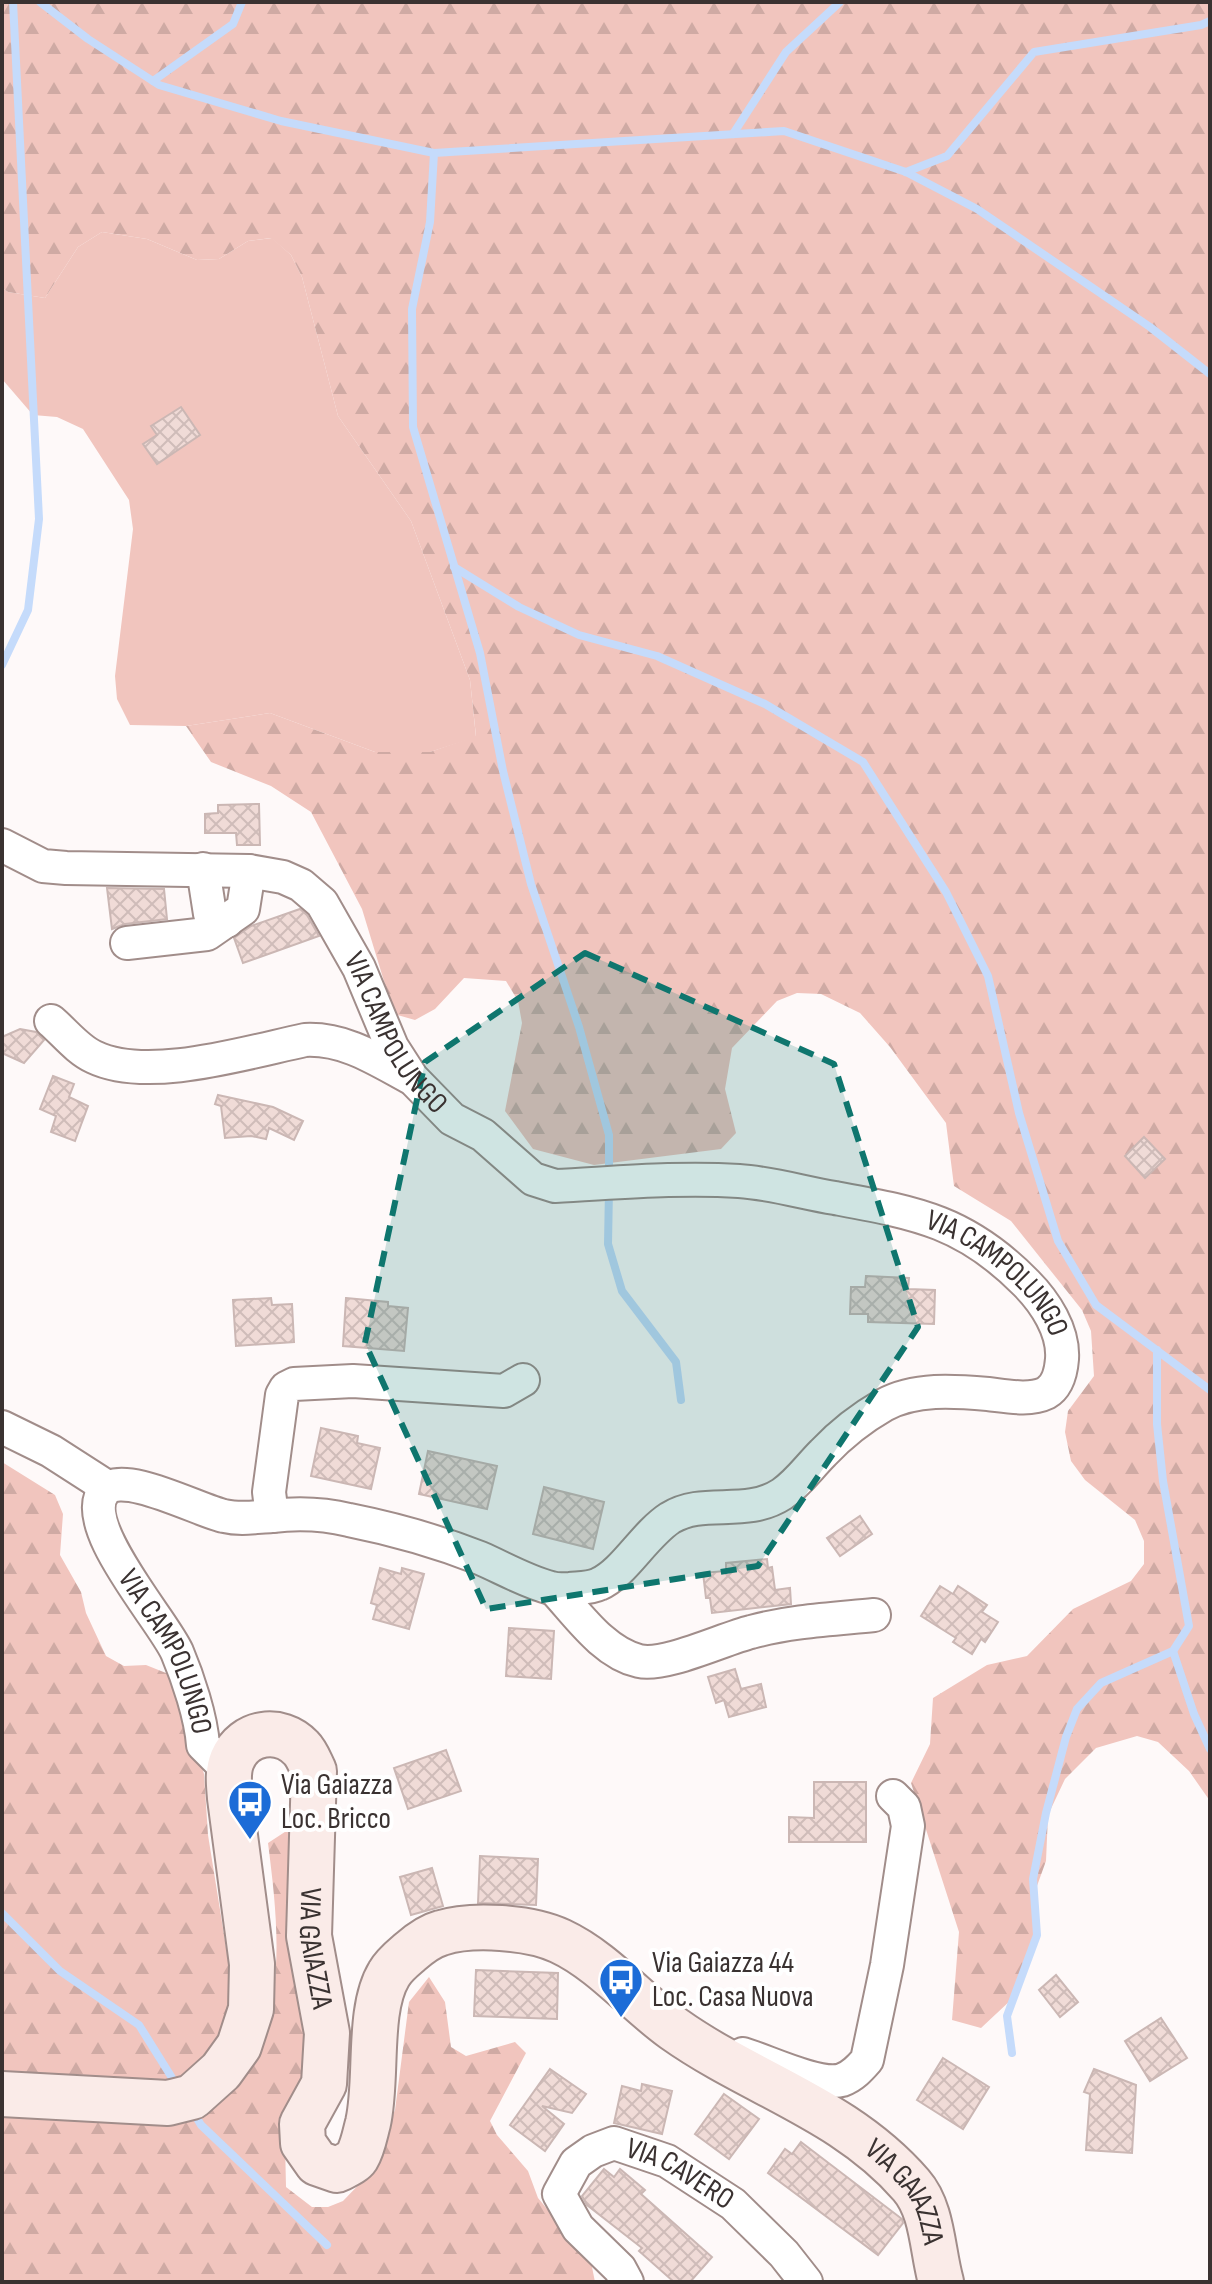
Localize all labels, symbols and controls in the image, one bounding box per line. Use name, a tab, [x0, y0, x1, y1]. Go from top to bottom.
street label: VIA CAMPOLUNGO	[336, 946, 455, 1121]
street label: VIA CAMPOLUNGO	[921, 1202, 1076, 1341]
street label: VIA CAMPOLUNGO	[110, 1563, 220, 1737]
place label: Via Gaiazza Loc. Bricco	[281, 1767, 393, 1837]
bus stop icon: Via Gaiazza Loc. Bricco	[226, 1778, 274, 1841]
street label: VIA GAIAZZA	[291, 1887, 340, 2012]
place label: Via Gaiazza 44 Loc. Casa Nuova	[652, 1945, 814, 2015]
bus stop icon: Via Gaiazza 44 Loc. Casa Nuova	[597, 1956, 645, 2019]
street label: VIA CAVERO	[621, 2130, 741, 2218]
street label: VIA GAIAZZA	[858, 2131, 951, 2248]

